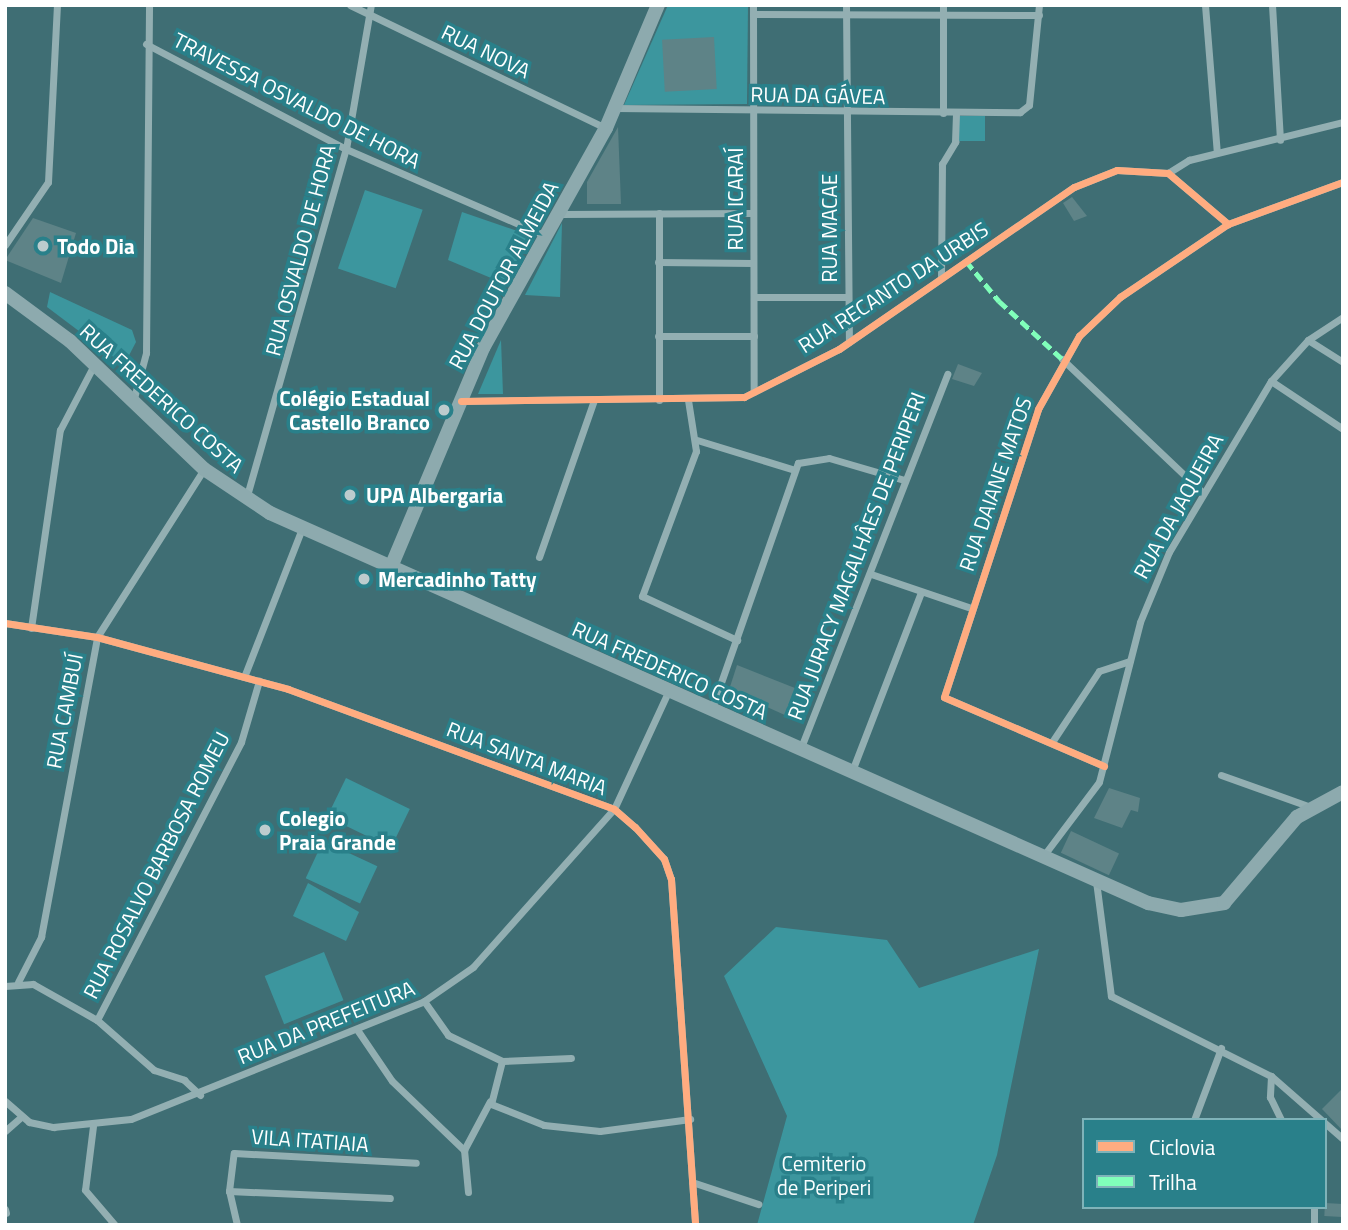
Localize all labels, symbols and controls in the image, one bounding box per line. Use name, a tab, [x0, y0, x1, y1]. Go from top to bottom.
street label: RUA NOVA	[438, 19, 534, 83]
street label: TRAVESSA OSVALDO DE HORA	[169, 27, 425, 173]
street label: RUA DA GÁVEA	[750, 81, 886, 109]
street label: RUA OSVALDO DE HORA	[260, 142, 340, 358]
street label: RUA ICARAÍ	[722, 147, 748, 251]
street label: RUA MACAE	[816, 174, 842, 282]
street label: RUA DOUTOR ALMEIDA	[443, 177, 563, 373]
street label: RUA RECANTO DA URBIS	[793, 216, 993, 358]
place label: Todo Dia	[57, 233, 135, 259]
marker: Todo Dia	[35, 238, 51, 254]
street label: RUA FREDERICO COSTA	[75, 318, 249, 478]
place label: Colégio Estadual Castello Branco	[279, 385, 430, 435]
street label: RUA JURACY MAGALHÂES DE PERIPERI	[782, 388, 930, 724]
street label: RUA DAIANE MATOS	[953, 394, 1037, 574]
marker: Colégio Estadual Castello Branco	[436, 402, 452, 418]
street label: RUA DA JAQUEIRA	[1128, 429, 1228, 583]
place label: UPA Albergaria	[366, 482, 503, 508]
marker: UPA Albergaria	[340, 485, 360, 505]
place label: Mercadinho Tatty	[378, 566, 537, 592]
marker: Mercadinho Tatty	[356, 571, 372, 587]
street label: RUA FREDERICO COSTA	[569, 616, 771, 724]
street label: RUA CAMBUÍ	[41, 651, 87, 771]
street label: RUA SANTA MARIA	[443, 716, 611, 800]
street label: RUA ROSALVO BARBOSA ROMEU	[78, 727, 234, 1003]
place label: Colegio Praia Grande	[279, 805, 396, 855]
marker: Colegio Praia Grande	[257, 822, 273, 838]
street label: RUA DA PREFEITURA	[234, 975, 418, 1069]
legend	[1082, 1118, 1327, 1209]
street label: VILA ITATIAIA	[250, 1123, 370, 1157]
text: Ciclovia	[1149, 1131, 1215, 1163]
park label: Cemiterio de Periperi	[777, 1150, 871, 1200]
text: Trilha	[1149, 1166, 1197, 1198]

